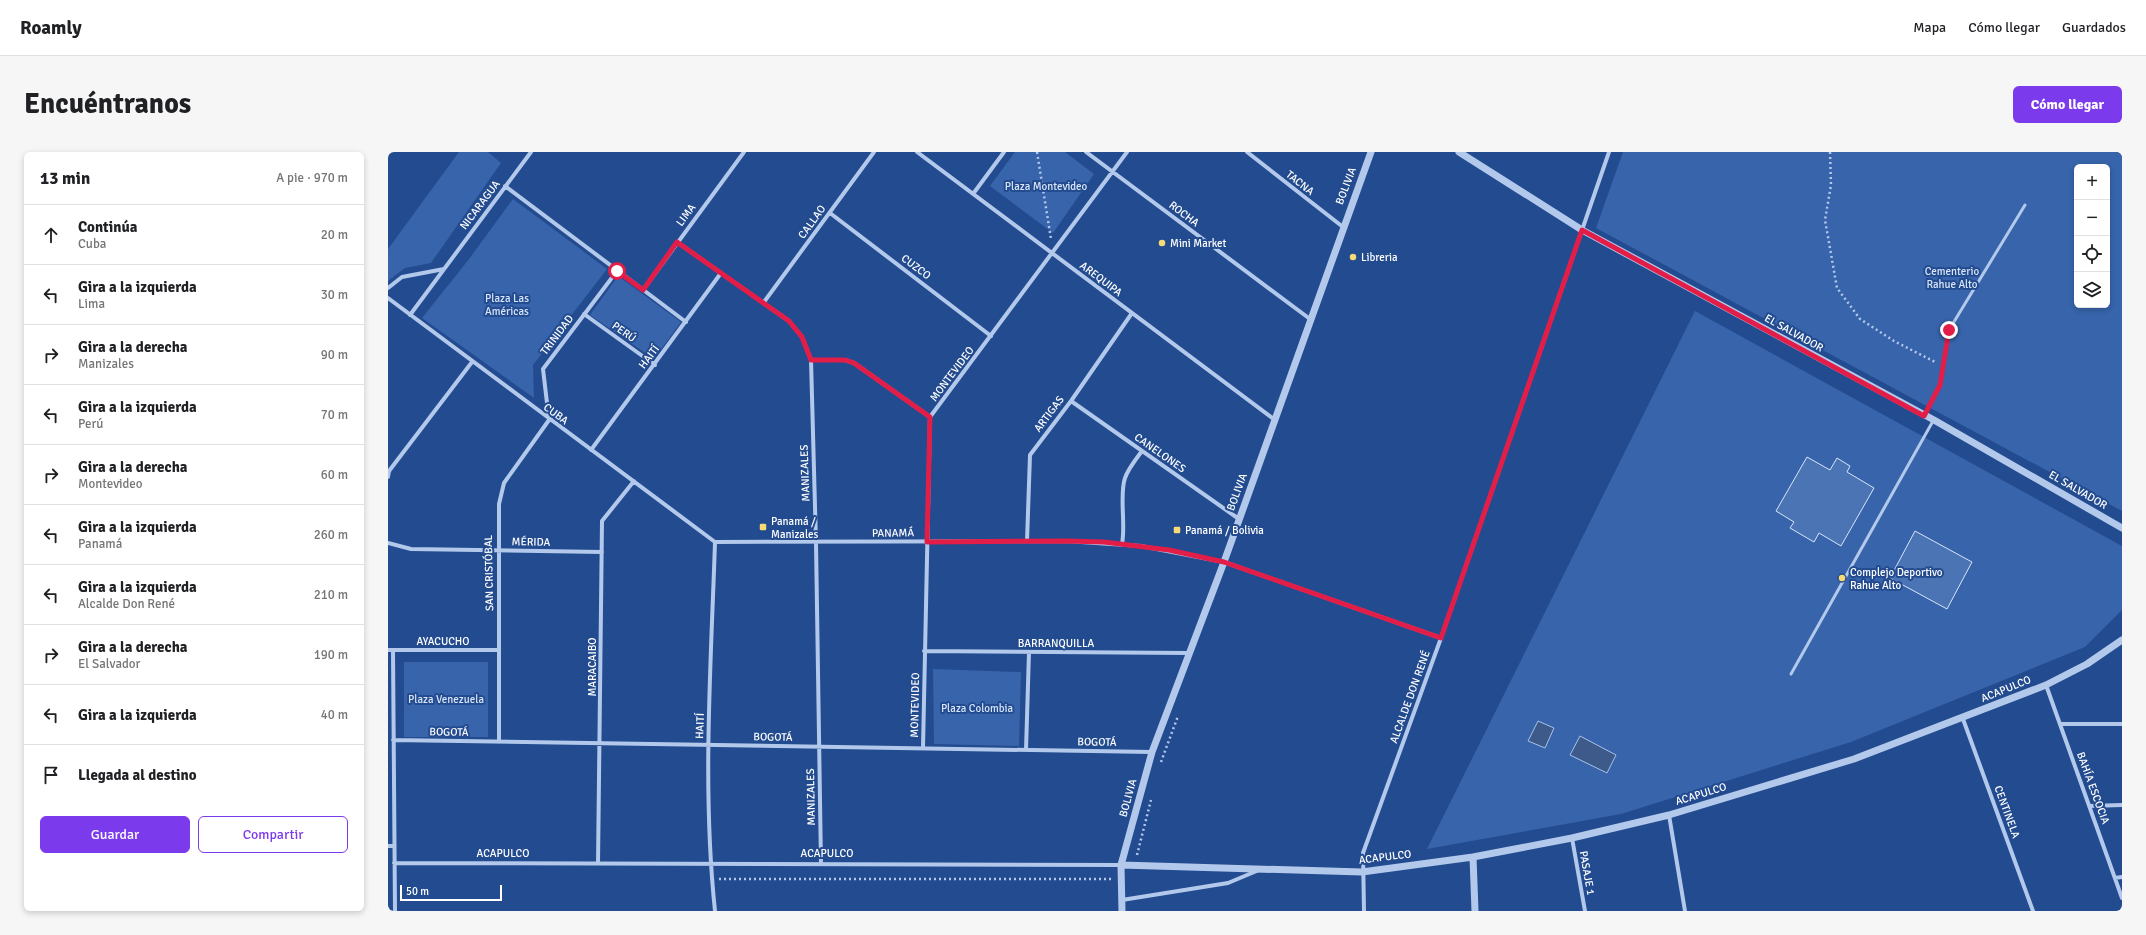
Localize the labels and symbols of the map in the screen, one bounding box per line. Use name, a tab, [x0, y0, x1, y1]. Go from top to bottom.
street label: BOLIVIA	[1333, 165, 1359, 207]
street label: TACNA	[1283, 168, 1317, 198]
street label: NICARAGUA	[457, 178, 503, 232]
park label: Plaza Montevideo	[1005, 180, 1088, 193]
street label: ROCHA	[1166, 198, 1202, 230]
street label: LIMA	[673, 201, 699, 229]
street label: CALLAO	[795, 203, 829, 241]
place label: Mini Market	[1170, 237, 1227, 250]
marker: Mini Market	[1157, 238, 1167, 248]
place label: Libreria	[1361, 251, 1398, 264]
street label: CUZCO	[899, 252, 933, 282]
marker: Libreria	[1348, 252, 1358, 262]
street label: AREQUIPA	[1077, 259, 1125, 299]
route start	[608, 262, 626, 280]
park label: Cementerio Rahue Alto	[1925, 265, 1980, 291]
park label: Plaza Las Américas	[485, 292, 529, 318]
street label: EL SALVADOR	[1762, 311, 1826, 355]
street label: TRINIDAD	[538, 312, 576, 358]
street label: PERÚ	[610, 318, 639, 345]
route end	[1940, 321, 1958, 339]
street label: HAITÍ	[635, 341, 662, 371]
street label: MONTEVIDEO	[927, 344, 977, 404]
street label: ARTIGAS	[1031, 393, 1067, 435]
street label: CUBA	[541, 401, 571, 427]
street label: CANELONES	[1132, 431, 1188, 475]
street label: MANIZALES	[798, 444, 812, 502]
street label: EL SALVADOR	[2046, 468, 2110, 512]
street label: BOLIVIA	[1224, 471, 1250, 513]
place label: Panamá / Manizales	[771, 515, 819, 541]
marker: Panamá / Manizales	[758, 522, 768, 532]
place label: Panamá / Bolivia	[1185, 524, 1264, 537]
street label: PANAMÁ	[872, 525, 914, 540]
marker: Panamá / Bolivia	[1172, 525, 1182, 535]
street label: SAN CRISTÓBAL	[481, 534, 496, 611]
street label: MÉRIDA	[512, 534, 551, 549]
place label: Complejo Deportivo Rahue Alto	[1850, 566, 1943, 592]
marker: Complejo Deportivo Rahue Alto	[1837, 573, 1847, 583]
street label: AYACUCHO	[417, 635, 469, 648]
street label: MARACAIBO	[586, 637, 599, 697]
street label: BARRANQUILLA	[1018, 637, 1095, 650]
street label: ALCALDE DON RENÉ	[1386, 649, 1433, 745]
street label: MONTEVIDEO	[908, 672, 922, 738]
street label: ACAPULCO	[1979, 673, 2033, 705]
park label: Plaza Venezuela	[408, 693, 484, 706]
park label: Plaza Colombia	[941, 702, 1014, 715]
street label: HAITÍ	[692, 712, 707, 739]
street label: BOGOTÁ	[429, 724, 469, 739]
street label: BOGOTÁ	[753, 729, 793, 744]
street label: BOGOTÁ	[1077, 734, 1117, 749]
street label: BAHÍA ESCOCIA	[2074, 750, 2113, 826]
street label: MANIZALES	[804, 768, 818, 826]
street label: BOLIVIA	[1117, 777, 1139, 819]
street label: ACAPULCO	[1674, 780, 1728, 808]
street label: CENTINELA	[1991, 784, 2023, 840]
street label: ACAPULCO	[477, 847, 529, 860]
street label: ACAPULCO	[801, 847, 853, 860]
street label: ACAPULCO	[1358, 847, 1412, 867]
street label: PASAJE 1	[1577, 850, 1597, 896]
scale bar	[400, 883, 502, 902]

